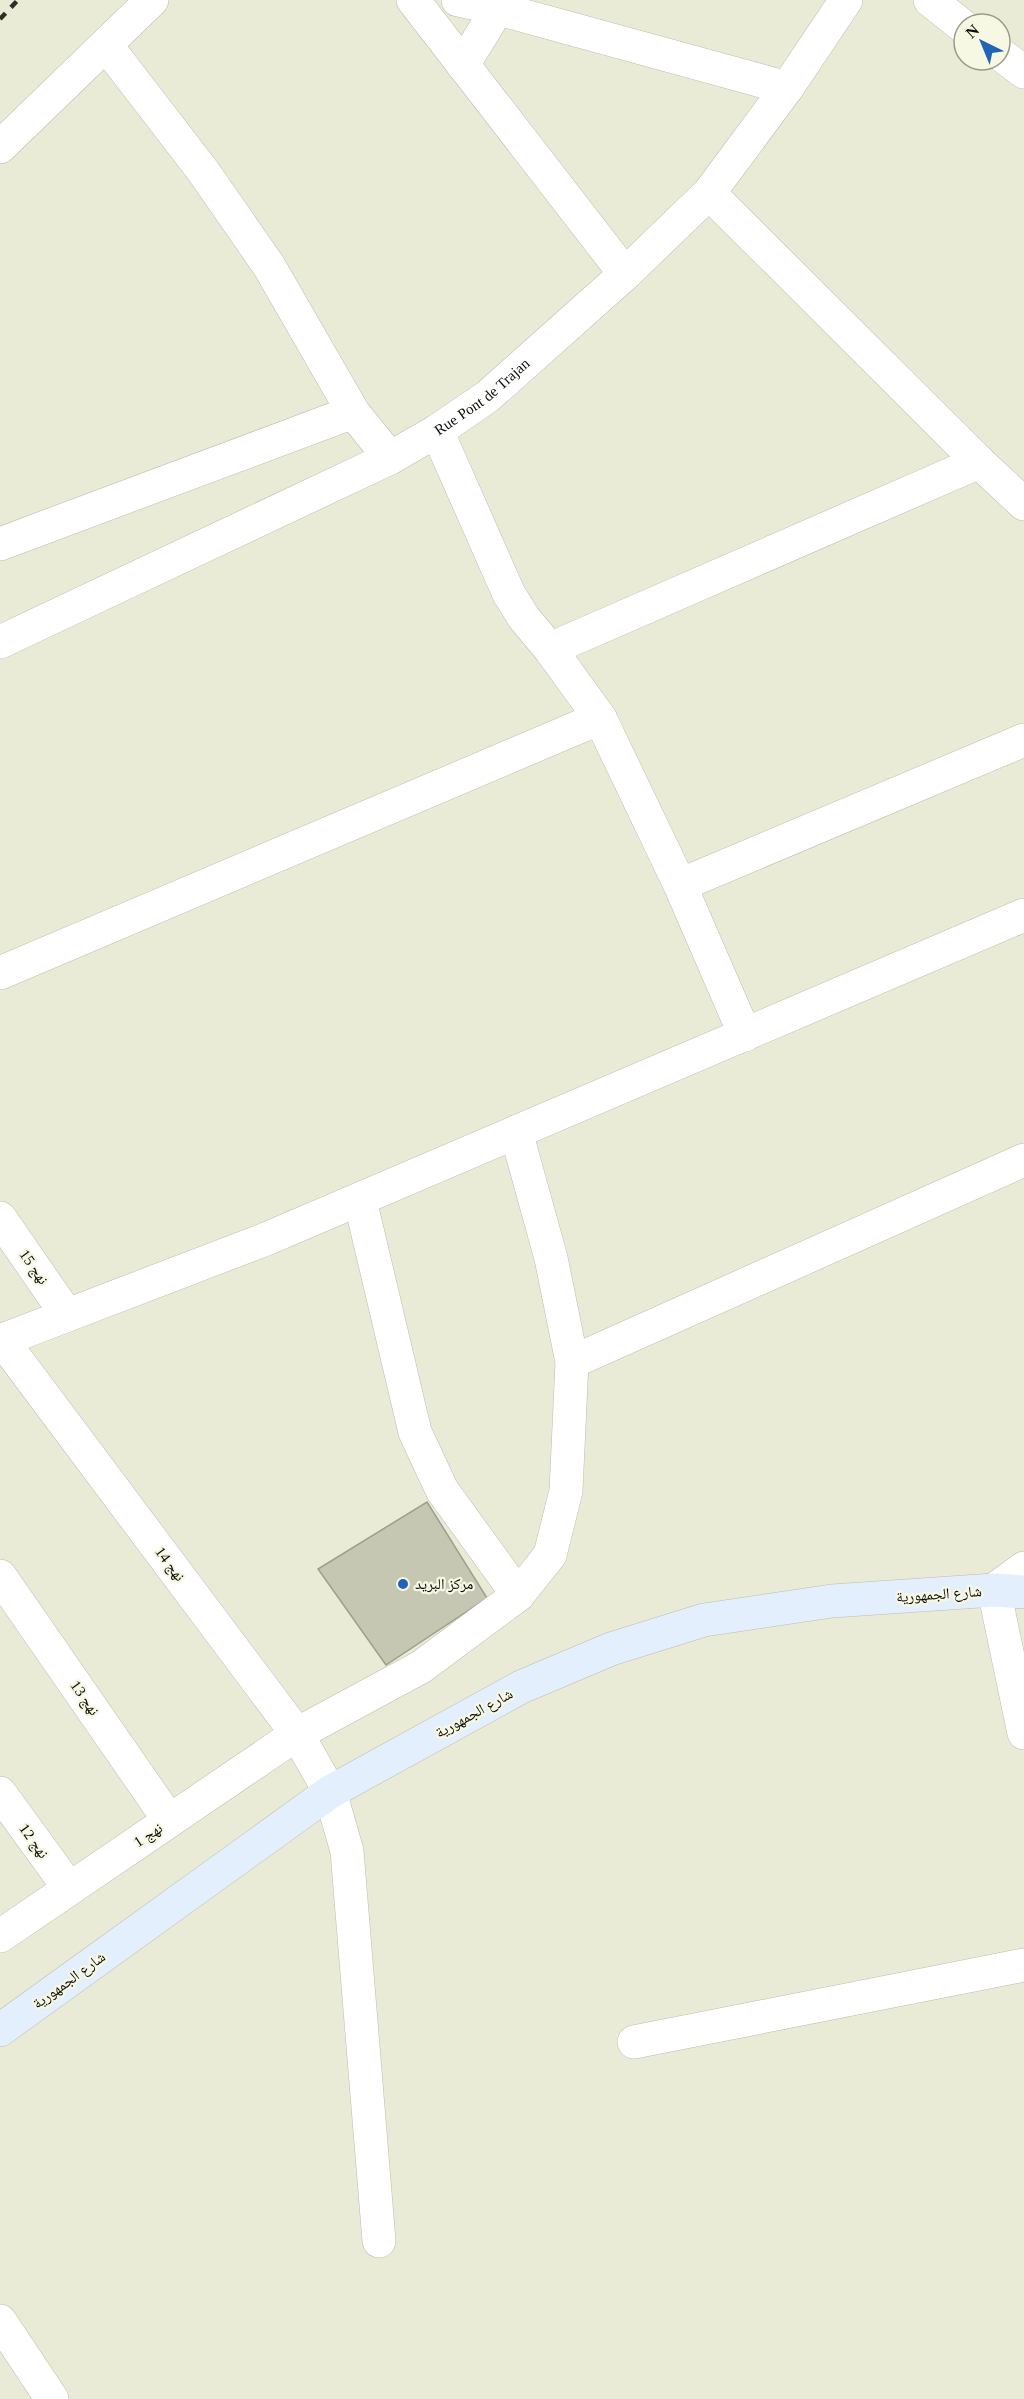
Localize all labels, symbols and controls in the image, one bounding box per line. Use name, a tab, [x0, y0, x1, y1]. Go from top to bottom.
north arrow	[952, 12, 1012, 72]
text: N	[962, 21, 982, 42]
street label: Rue Pont de Trajan	[432, 355, 533, 438]
street label: نهج 15	[15, 1247, 52, 1289]
street label: نهج 14	[150, 1544, 188, 1585]
place label: مركز البريد	[415, 1576, 474, 1593]
marker: مركز البريد	[396, 1577, 410, 1591]
street label: شارع الجمهورية	[896, 1583, 983, 1607]
street label: نهج 13	[66, 1678, 103, 1720]
street label: شارع الجمهورية	[433, 1685, 516, 1743]
street label: نهج 1	[131, 1820, 166, 1852]
street label: نهج 12	[15, 1821, 52, 1862]
street label: شارع الجمهورية	[30, 1948, 110, 2013]

